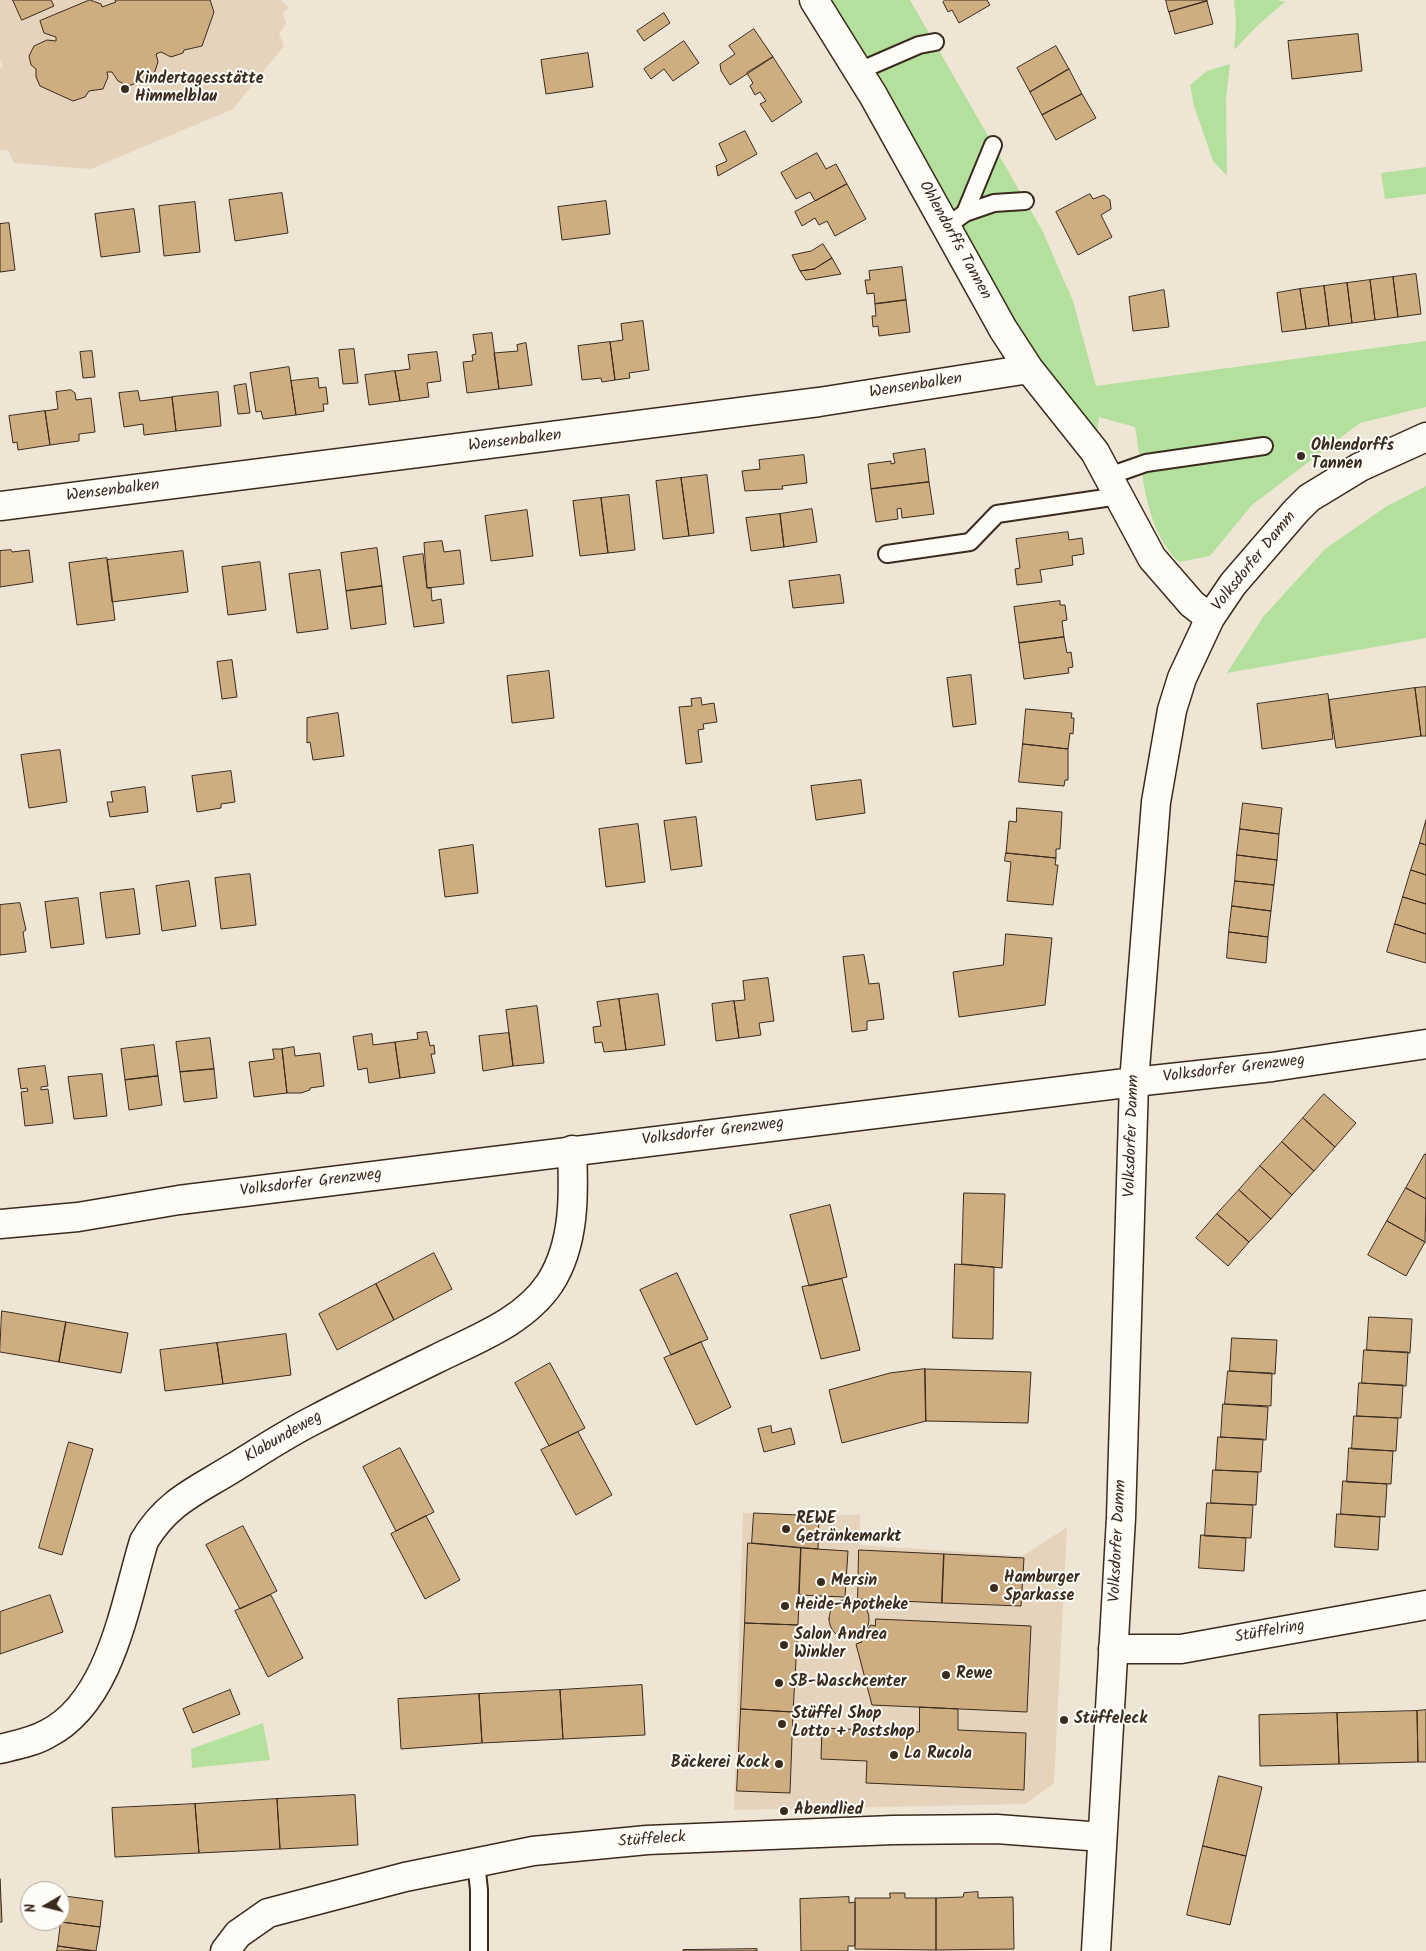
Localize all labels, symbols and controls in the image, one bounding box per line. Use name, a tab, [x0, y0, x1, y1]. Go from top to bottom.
place label: Kindertagesstätte Himmelblau	[135, 70, 263, 108]
marker: Kindertagesstätte Himmelblau	[119, 83, 131, 95]
street label: Ohlendorffs Tannen	[913, 178, 995, 304]
street label: Wensenbalken	[868, 370, 964, 404]
street label: Wensenbalken	[467, 427, 563, 457]
place label: Ohlendorffs Tannen	[1311, 437, 1394, 475]
marker: Ohlendorffs Tannen	[1295, 450, 1307, 462]
street label: Wensenbalken	[65, 477, 161, 507]
street label: Volksdorfer Damm	[1209, 508, 1301, 616]
street label: Volksdorfer Grenzweg	[1162, 1052, 1306, 1088]
street label: Volksdorfer Damm	[1121, 1074, 1145, 1198]
street label: Volksdorfer Grenzweg	[641, 1115, 785, 1151]
street label: Volksdorfer Grenzweg	[239, 1166, 383, 1202]
street label: Klabundeweg	[242, 1408, 326, 1468]
street label: Volksdorfer Damm	[1106, 1479, 1132, 1603]
place label: REWE Getränkemarkt	[796, 1510, 901, 1548]
marker: REWE Getränkemarkt	[780, 1523, 792, 1535]
place label: Hamburger Sparkasse	[1004, 1569, 1080, 1607]
place label: Mersin	[831, 1572, 877, 1592]
marker: Mersin	[815, 1576, 827, 1588]
marker: Hamburger Sparkasse	[988, 1582, 1000, 1594]
place label: Heide-Apotheke	[795, 1596, 908, 1616]
marker: Heide-Apotheke	[779, 1600, 791, 1612]
street label: Stüffelring	[1234, 1617, 1306, 1649]
place label: Salon Andrea Winkler	[794, 1626, 887, 1664]
marker: Salon Andrea Winkler	[778, 1639, 790, 1651]
place label: Rewe	[956, 1665, 993, 1685]
marker: Rewe	[940, 1669, 952, 1681]
place label: SB-Waschcenter	[789, 1673, 907, 1693]
marker: SB-Waschcenter	[773, 1677, 785, 1689]
place label: Stüffel Shop Lotto + Postshop	[792, 1705, 915, 1743]
place label: Stüffeleck	[1074, 1710, 1147, 1730]
marker: Stüffeleck	[1058, 1714, 1070, 1726]
marker: Stüffel Shop Lotto + Postshop	[776, 1718, 788, 1730]
place label: La Rucola	[904, 1745, 972, 1765]
marker: La Rucola	[888, 1749, 900, 1761]
place label: Bäckerei Kock	[671, 1754, 769, 1774]
marker: Bäckerei Kock	[773, 1758, 785, 1770]
place label: Abendlied	[794, 1801, 863, 1821]
marker: Abendlied	[778, 1805, 790, 1817]
street label: Stüffeleck	[618, 1829, 686, 1853]
north arrow	[20, 1881, 70, 1931]
text: N	[20, 1902, 43, 1914]

